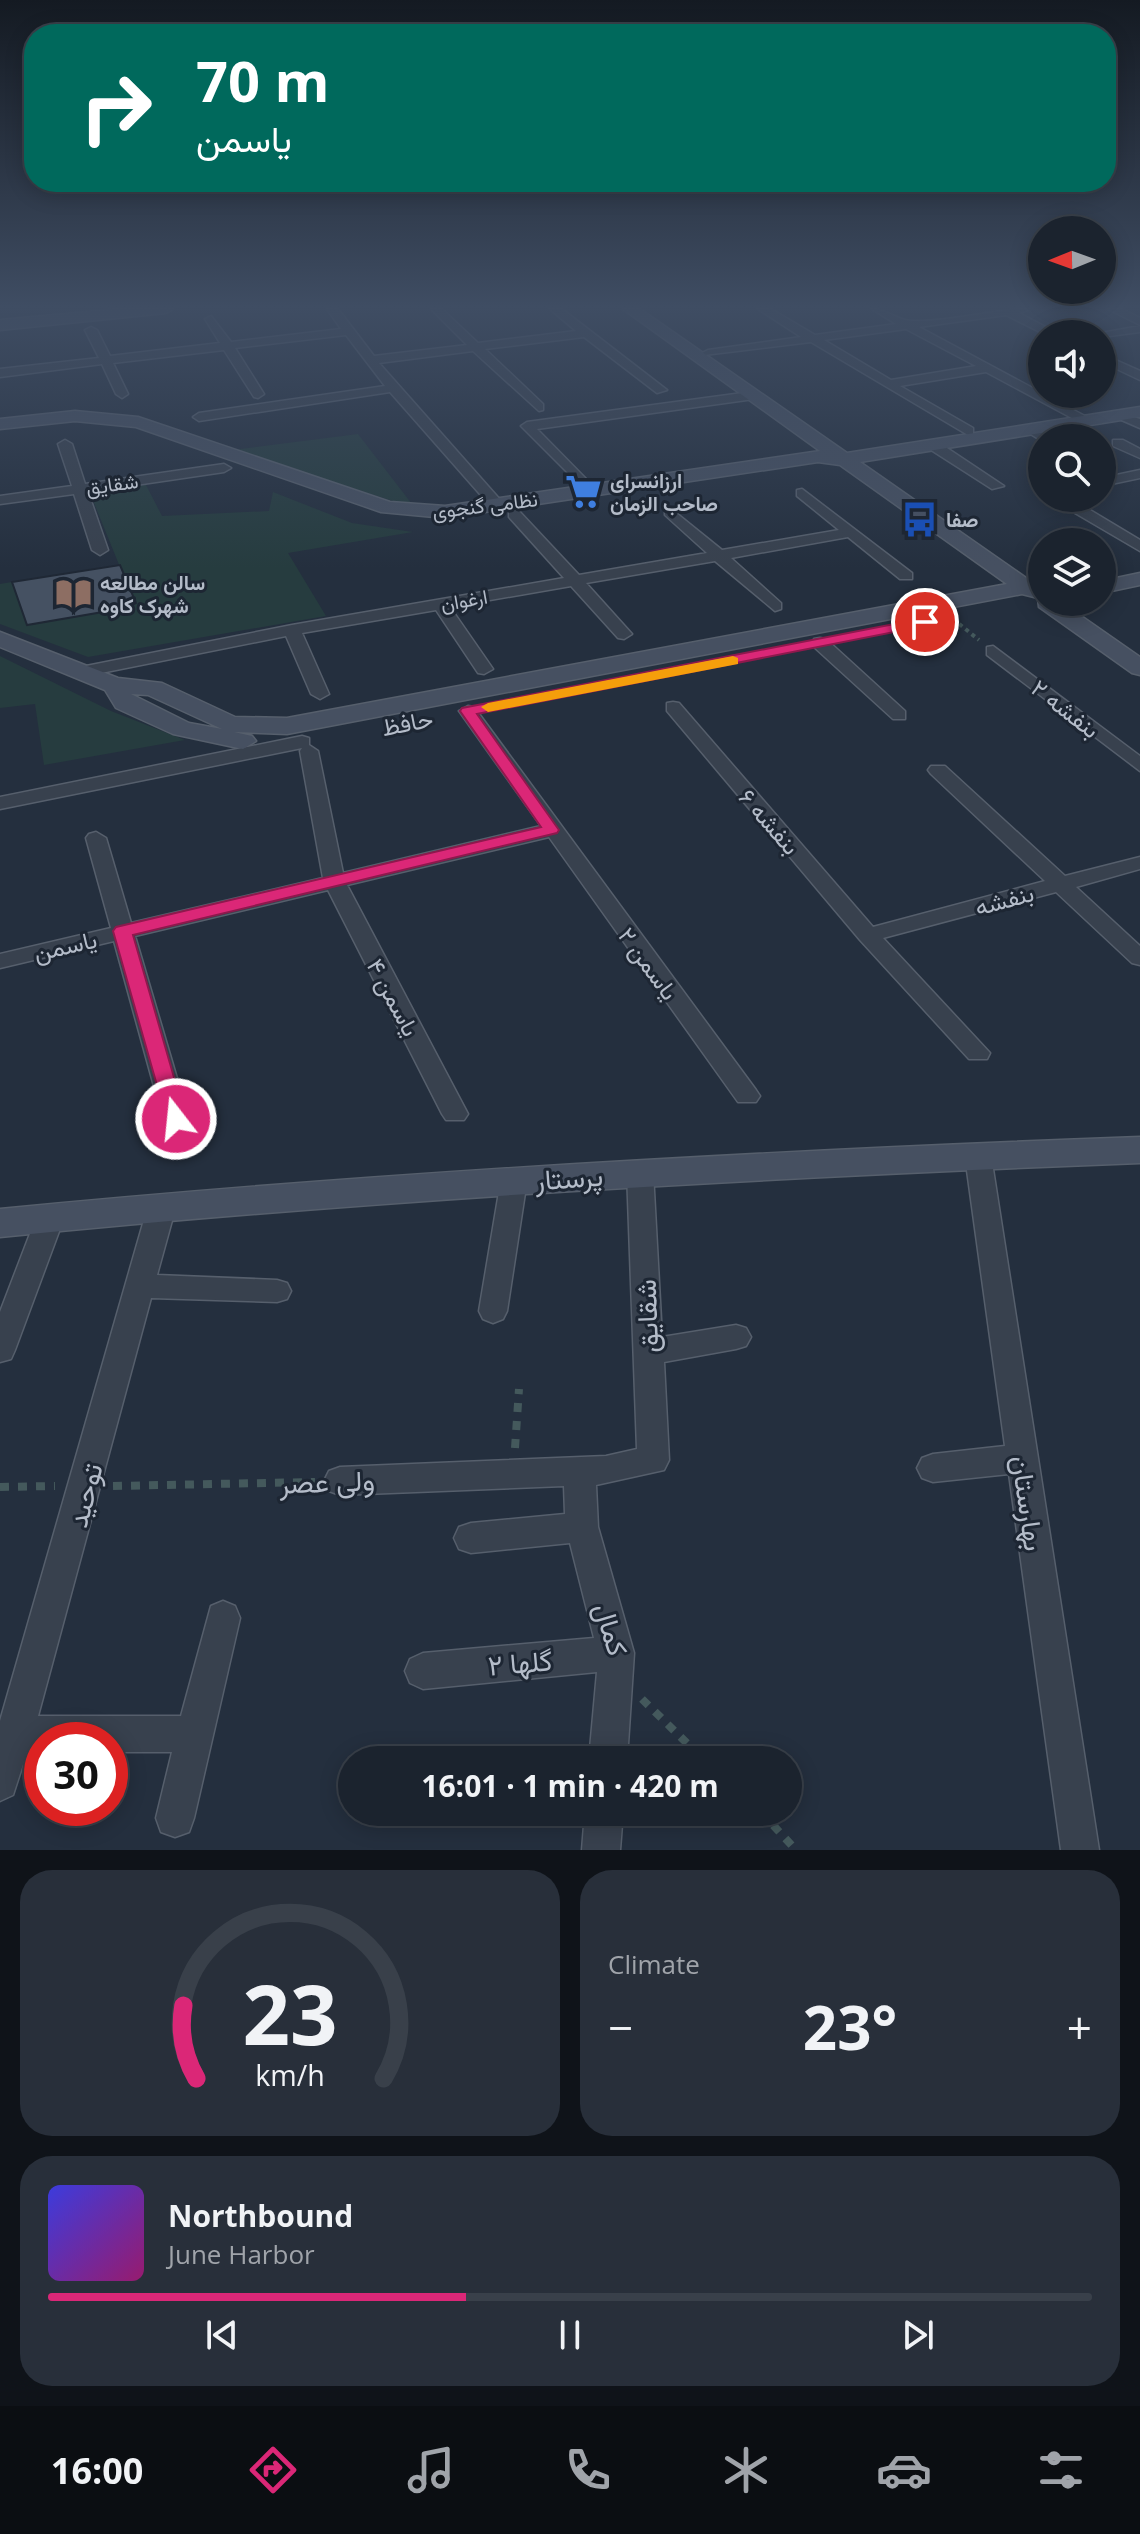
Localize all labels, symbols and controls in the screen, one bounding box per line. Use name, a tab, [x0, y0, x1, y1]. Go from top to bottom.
text: 70 m	[196, 42, 330, 118]
icon: right	[64, 56, 168, 160]
text: یاسمن	[196, 114, 292, 163]
north arrow	[1028, 216, 1116, 304]
map controls	[1028, 216, 1116, 616]
button: sound	[1028, 320, 1116, 408]
button: search	[1028, 424, 1116, 512]
street label: شقایق	[84, 467, 140, 501]
place label: ارزانسرای صاحب الزمان	[610, 467, 718, 517]
supermarket icon: ارزانسرای صاحب الزمان	[565, 473, 603, 511]
street label: نظامی گنجوی	[431, 485, 539, 525]
bus stop icon: صفا	[901, 500, 939, 538]
place label: صفا	[946, 506, 978, 533]
button: layers	[1028, 528, 1116, 616]
place label: سالن مطالعه شهرک کاوه	[100, 569, 205, 619]
library icon: سالن مطالعه شهرک کاوه	[55, 574, 93, 612]
street label: ارغوان	[438, 583, 490, 617]
pin	[891, 588, 959, 656]
icon: arrive	[903, 600, 947, 644]
street label: بنفشه ۲	[1025, 671, 1107, 745]
street label: حافظ	[378, 701, 436, 743]
street label: بنفشه ۶	[732, 781, 808, 861]
street label: بنفشه	[971, 875, 1037, 923]
street label: یاسمن ۲	[611, 920, 687, 1006]
street label: یاسمن	[30, 922, 100, 968]
street label: یاسمن ۴	[360, 952, 428, 1042]
position arrow	[134, 1077, 218, 1161]
street label: پرستار	[533, 1156, 604, 1199]
street label: شقایق	[626, 1279, 666, 1353]
street label: بهارستان	[1004, 1453, 1054, 1553]
street label: توحید	[57, 1459, 111, 1531]
street label: ولی عصر	[278, 1460, 375, 1502]
street label: کمال	[586, 1598, 638, 1660]
street label: گلها ۲	[486, 1640, 554, 1684]
speed limit sign: 30	[24, 1722, 128, 1826]
text: 16:01 · 1 min · 420 m	[421, 1765, 719, 1806]
text: Climate	[608, 1946, 700, 1982]
text: 23	[242, 1956, 338, 2069]
text: 23°	[803, 1986, 897, 2068]
text: −	[608, 1997, 633, 2057]
text: +	[1067, 1997, 1092, 2057]
text: km/h	[255, 2055, 325, 2094]
text: Northbound	[168, 2195, 353, 2236]
text: June Harbor	[168, 2236, 315, 2272]
icon: previous	[200, 2313, 244, 2357]
icon: pause	[548, 2313, 592, 2357]
icon: next	[896, 2313, 940, 2357]
icon: directions	[245, 2442, 301, 2498]
icon: music	[403, 2442, 459, 2498]
icon: phone	[560, 2442, 616, 2498]
icon: climate	[718, 2442, 774, 2498]
icon: car	[876, 2442, 932, 2498]
icon: filters	[1033, 2442, 1089, 2498]
text: 16:00	[51, 2446, 143, 2495]

